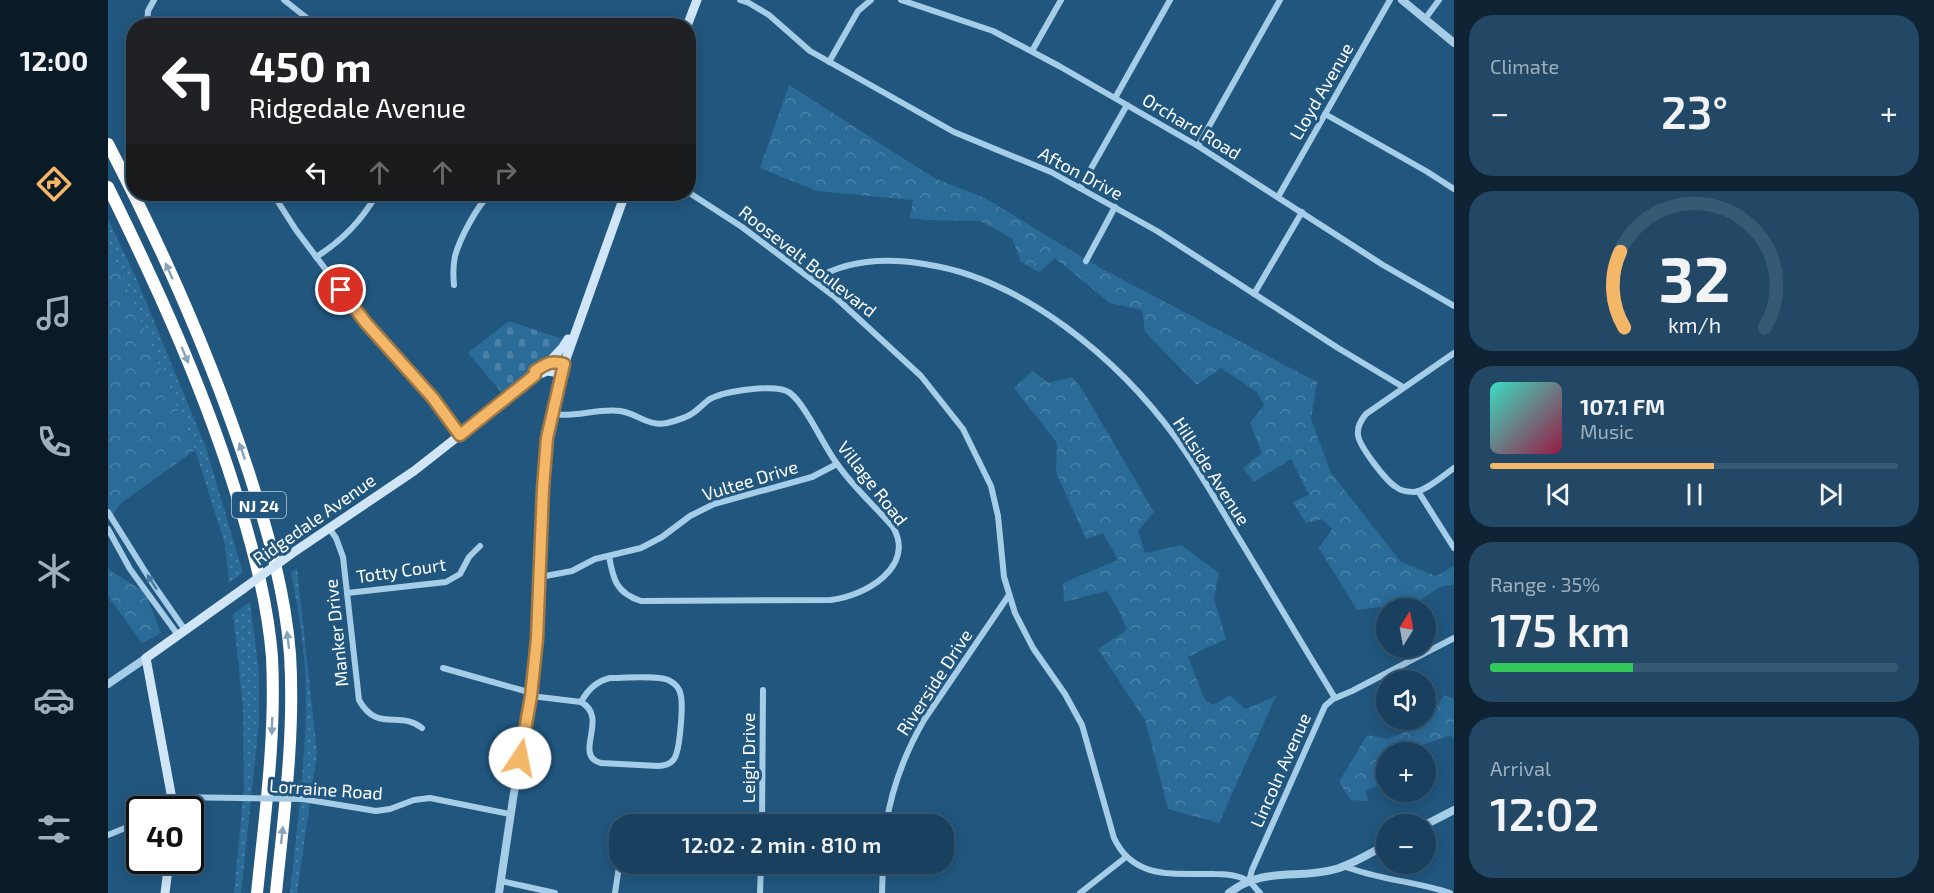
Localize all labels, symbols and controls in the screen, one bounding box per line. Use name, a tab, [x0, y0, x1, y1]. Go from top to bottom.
street label: Lloyd Avenue	[1284, 39, 1358, 143]
text: 450 m	[249, 40, 372, 90]
icon: left	[150, 42, 228, 120]
text: 12:00	[20, 44, 88, 76]
text: Climate	[1490, 54, 1559, 78]
text: 23°	[1661, 84, 1728, 138]
street label: Orchard Road	[1139, 88, 1245, 164]
text: Ridgedale Avenue	[249, 91, 466, 123]
text: −	[1490, 92, 1509, 132]
text: +	[1880, 92, 1898, 132]
street label: Afton Drive	[1035, 142, 1127, 204]
icon: left	[300, 156, 333, 189]
icon: ahead	[363, 156, 396, 189]
icon: ahead	[426, 156, 459, 189]
icon: right	[489, 156, 522, 189]
icon: directions	[33, 163, 75, 205]
street label: Roosevelt Boulevard	[735, 200, 881, 322]
text: 32	[1658, 240, 1730, 315]
one-way arrow	[164, 262, 173, 279]
pin	[315, 264, 366, 315]
icon: arrive	[324, 273, 357, 306]
icon: music	[33, 292, 75, 334]
text: km/h	[1667, 312, 1721, 337]
one-way arrow	[180, 347, 190, 365]
text: 107.1 FM	[1580, 393, 1665, 419]
street label: Hillside Avenue	[1169, 413, 1255, 529]
text: Music	[1580, 419, 1634, 443]
icon: phone	[33, 421, 75, 463]
street label: Village Road	[833, 436, 913, 530]
one-way arrow	[236, 442, 246, 460]
street label: Vultee Drive	[699, 455, 801, 505]
street label: Ridgedale Avenue	[248, 469, 380, 569]
icon: previous	[1542, 478, 1575, 511]
icon: pause	[1678, 478, 1711, 511]
icon: next	[1814, 478, 1847, 511]
road number: NJ 24	[232, 492, 286, 518]
icon: climate	[33, 550, 75, 592]
street label: Totty Court	[355, 553, 447, 587]
text: Range · 35%	[1490, 572, 1600, 596]
one-way arrow	[147, 574, 158, 590]
street label: Manker Drive	[319, 578, 353, 688]
north arrow	[1376, 598, 1436, 658]
map controls	[1376, 598, 1436, 874]
text: 175 km	[1490, 602, 1630, 656]
street label: Riverside Drive	[891, 625, 977, 739]
one-way arrow	[283, 631, 293, 650]
button: sound	[1376, 670, 1436, 730]
icon: car	[33, 679, 75, 721]
street label: Lincoln Avenue	[1245, 709, 1315, 831]
street label: Leigh Drive	[737, 713, 759, 803]
one-way arrow	[268, 716, 277, 735]
position arrow	[488, 726, 552, 790]
button: +	[1376, 742, 1436, 802]
text: Arrival	[1490, 756, 1551, 780]
street label: Lorraine Road	[268, 774, 384, 804]
text: 12:02	[1490, 786, 1599, 840]
speed limit sign: 40	[126, 796, 204, 874]
icon: filters	[33, 808, 75, 850]
button: −	[1376, 814, 1436, 874]
one-way arrow	[277, 825, 287, 844]
text: 12:02 · 2 min · 810 m	[682, 831, 881, 857]

